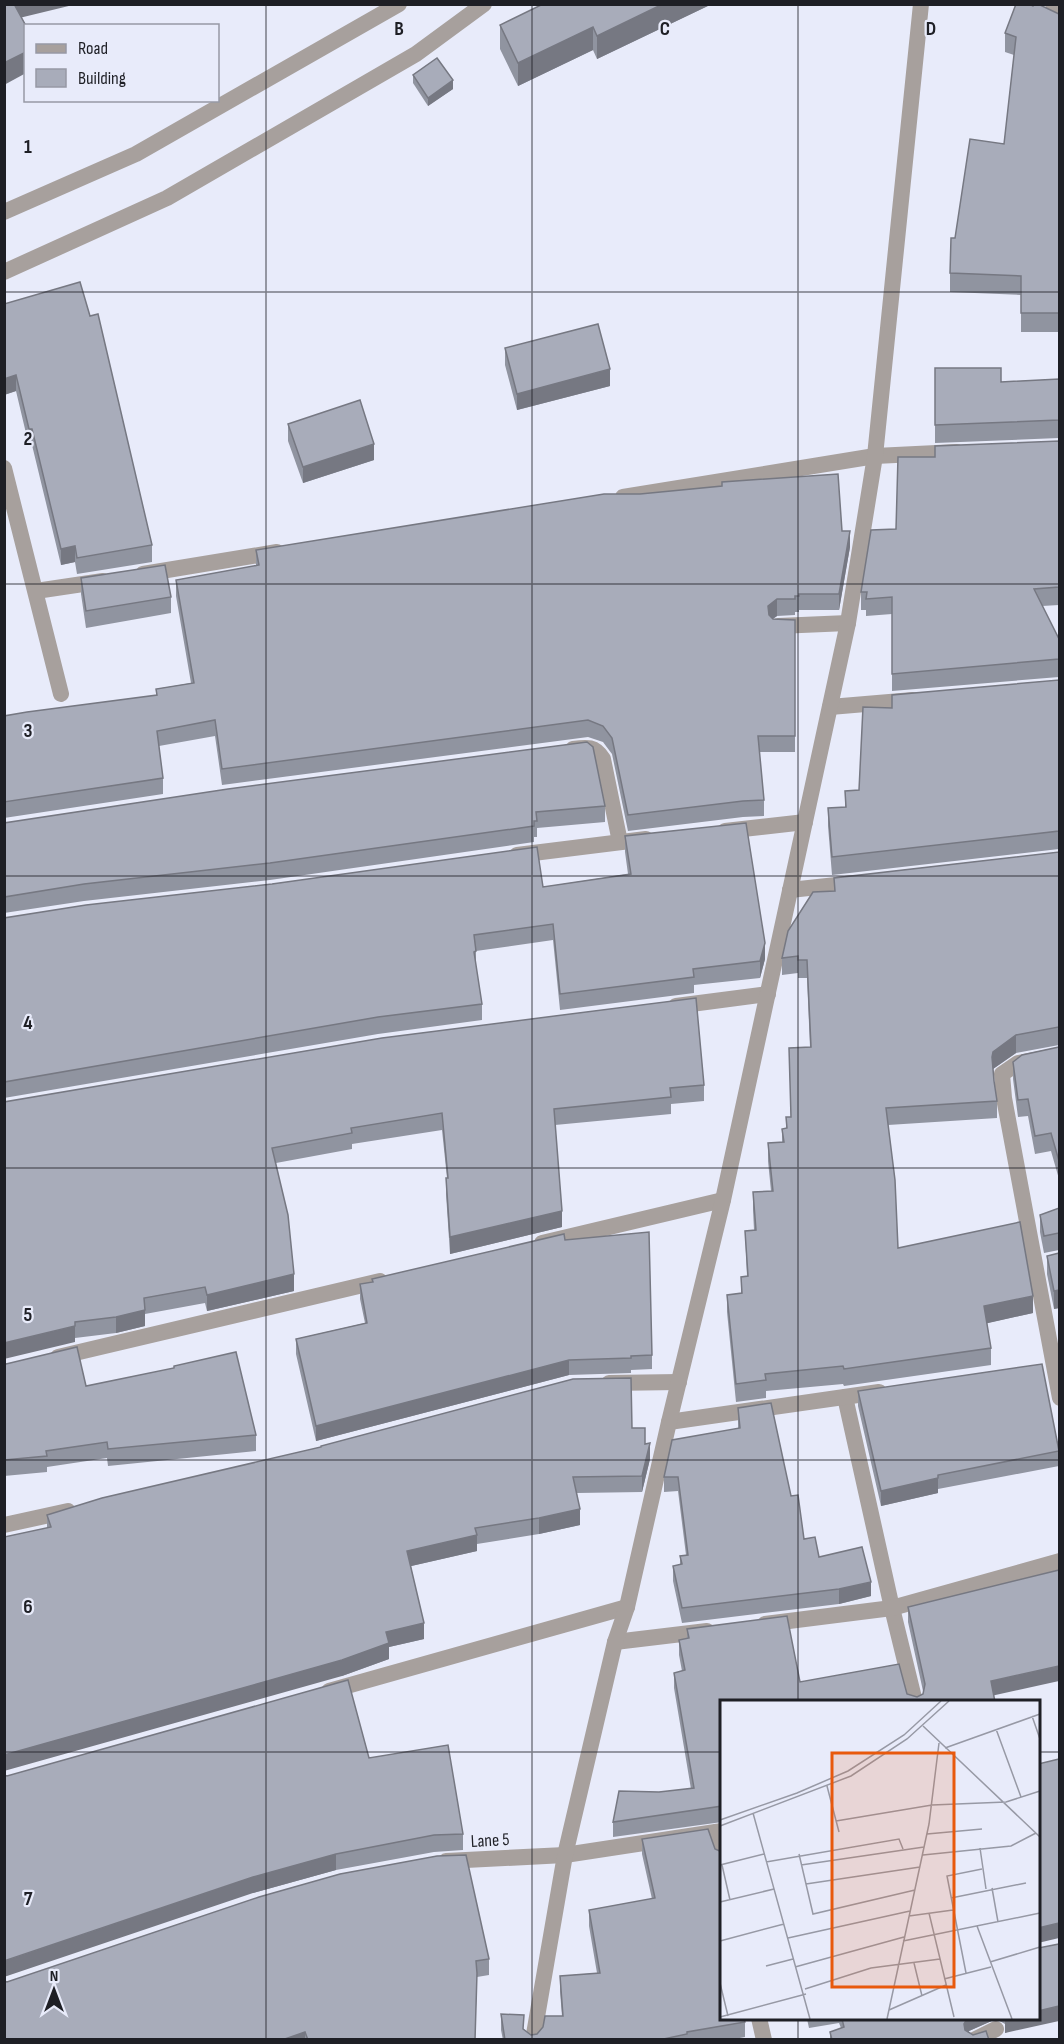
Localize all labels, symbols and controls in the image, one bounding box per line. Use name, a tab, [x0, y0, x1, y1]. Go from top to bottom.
text: B	[394, 17, 404, 41]
text: C	[660, 17, 670, 41]
text: D	[926, 17, 936, 41]
legend	[24, 24, 219, 102]
text: Road	[78, 38, 108, 59]
text: Building	[78, 68, 126, 89]
text: 1	[24, 135, 32, 159]
text: 2	[24, 427, 32, 451]
text: 3	[24, 719, 33, 743]
text: 4	[23, 1011, 33, 1035]
text: 5	[24, 1303, 33, 1327]
text: 6	[23, 1595, 33, 1619]
inset map	[720, 1700, 1040, 2020]
street label: Lane 5	[470, 1829, 510, 1852]
text: 7	[24, 1887, 33, 1911]
north arrow	[24, 1960, 84, 2020]
text: N	[50, 1967, 58, 1986]

